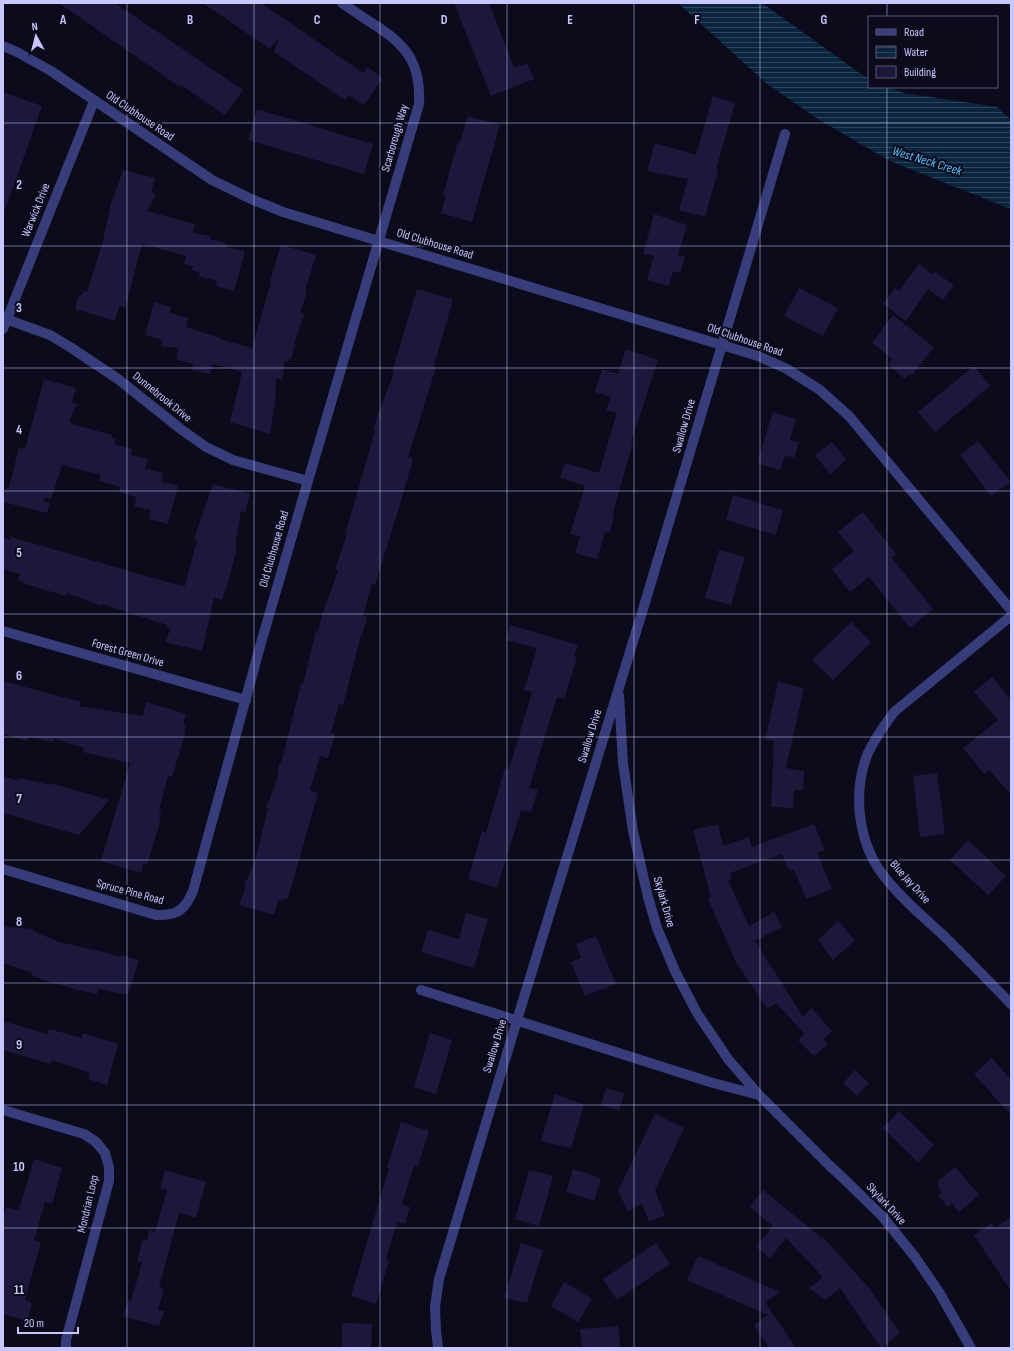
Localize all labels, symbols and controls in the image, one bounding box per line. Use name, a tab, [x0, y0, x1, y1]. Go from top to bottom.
text: A	[59, 12, 67, 28]
text: B	[187, 12, 193, 28]
text: C	[314, 12, 321, 28]
text: D	[441, 12, 448, 28]
text: E	[567, 12, 573, 28]
text: F	[694, 12, 700, 28]
text: G	[821, 12, 828, 28]
north arrow	[16, 16, 56, 56]
legend	[868, 16, 998, 88]
text: N	[31, 20, 39, 33]
text: Road	[904, 25, 924, 40]
text: Water	[904, 45, 928, 60]
text: Building	[904, 65, 936, 80]
street label: Old Clubhouse Road	[103, 88, 177, 144]
street label: Scarborough Way	[378, 102, 412, 173]
water label: West Neck Creek	[890, 143, 965, 179]
text: 2	[16, 177, 22, 193]
street label: Warwick Drive	[18, 181, 54, 239]
street label: Old Clubhouse Road	[395, 225, 475, 263]
text: 3	[16, 300, 22, 316]
street label: Old Clubhouse Road	[705, 320, 785, 360]
street label: Dunnebrook Drive	[129, 369, 195, 425]
street label: Swallow Drive	[669, 397, 699, 455]
text: 4	[16, 422, 22, 438]
street label: Old Clubhouse Road	[256, 509, 292, 589]
text: 5	[16, 545, 22, 561]
street label: Forest Green Drive	[90, 636, 166, 670]
text: 6	[16, 668, 22, 684]
street label: Swallow Drive	[575, 707, 605, 765]
text: 7	[16, 791, 22, 807]
street label: Blue Jay Drive	[886, 857, 934, 907]
street label: Skylark Drive	[650, 875, 678, 929]
street label: Spruce Pine Road	[95, 876, 165, 908]
text: 8	[16, 914, 22, 930]
street label: Swallow Drive	[480, 1017, 510, 1075]
text: 9	[16, 1037, 22, 1053]
text: 10	[13, 1159, 25, 1175]
street label: Mondrian Loop	[74, 1174, 102, 1234]
street label: Skylark Drive	[863, 1180, 909, 1228]
text: 11	[14, 1282, 24, 1298]
scale bar	[18, 1309, 78, 1335]
text: 20 m	[24, 1316, 44, 1331]

